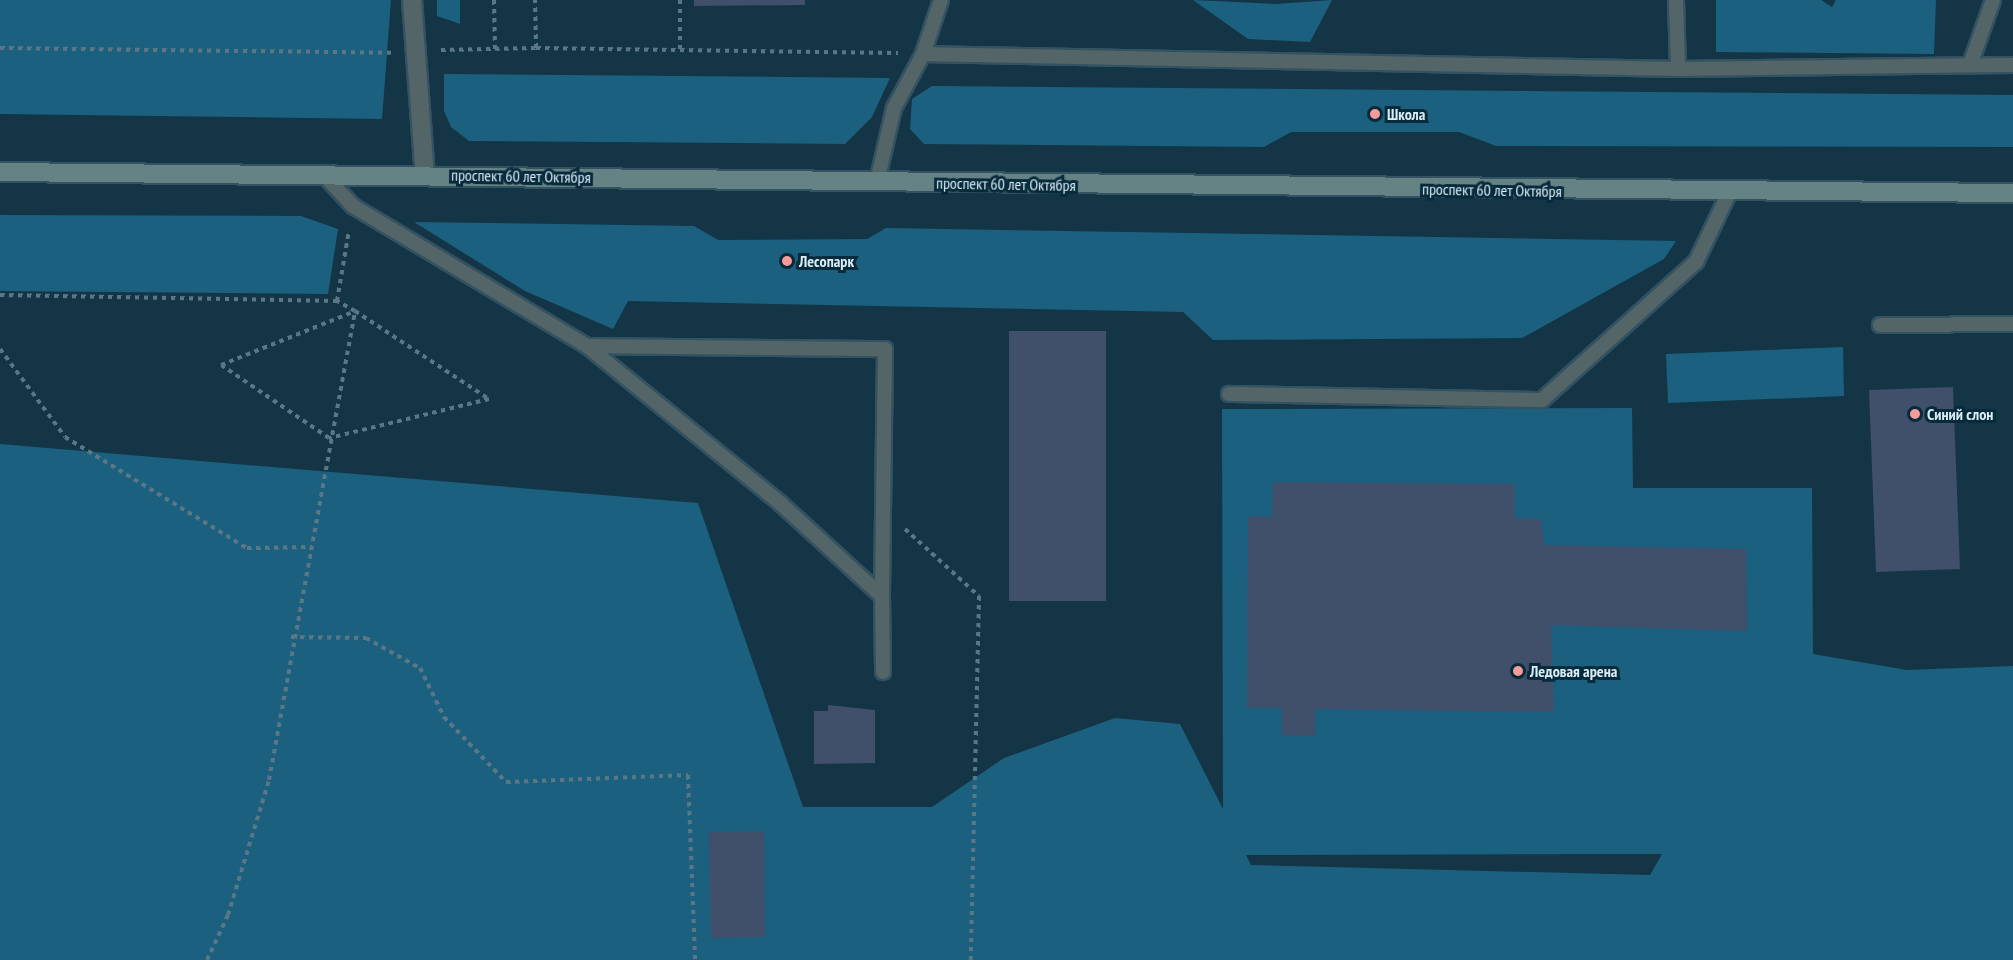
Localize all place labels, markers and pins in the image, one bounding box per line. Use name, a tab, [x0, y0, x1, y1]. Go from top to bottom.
place label: Школа	[1387, 104, 1425, 124]
marker: Школа	[1368, 107, 1382, 121]
place label: Лесопарк	[799, 251, 854, 271]
marker: Лесопарк	[780, 254, 794, 268]
place label: Синий слон	[1927, 404, 1993, 424]
marker: Синий слон	[1908, 407, 1922, 421]
place label: Ледовая арена	[1530, 661, 1617, 681]
marker: Ледовая арена	[1511, 664, 1525, 678]

